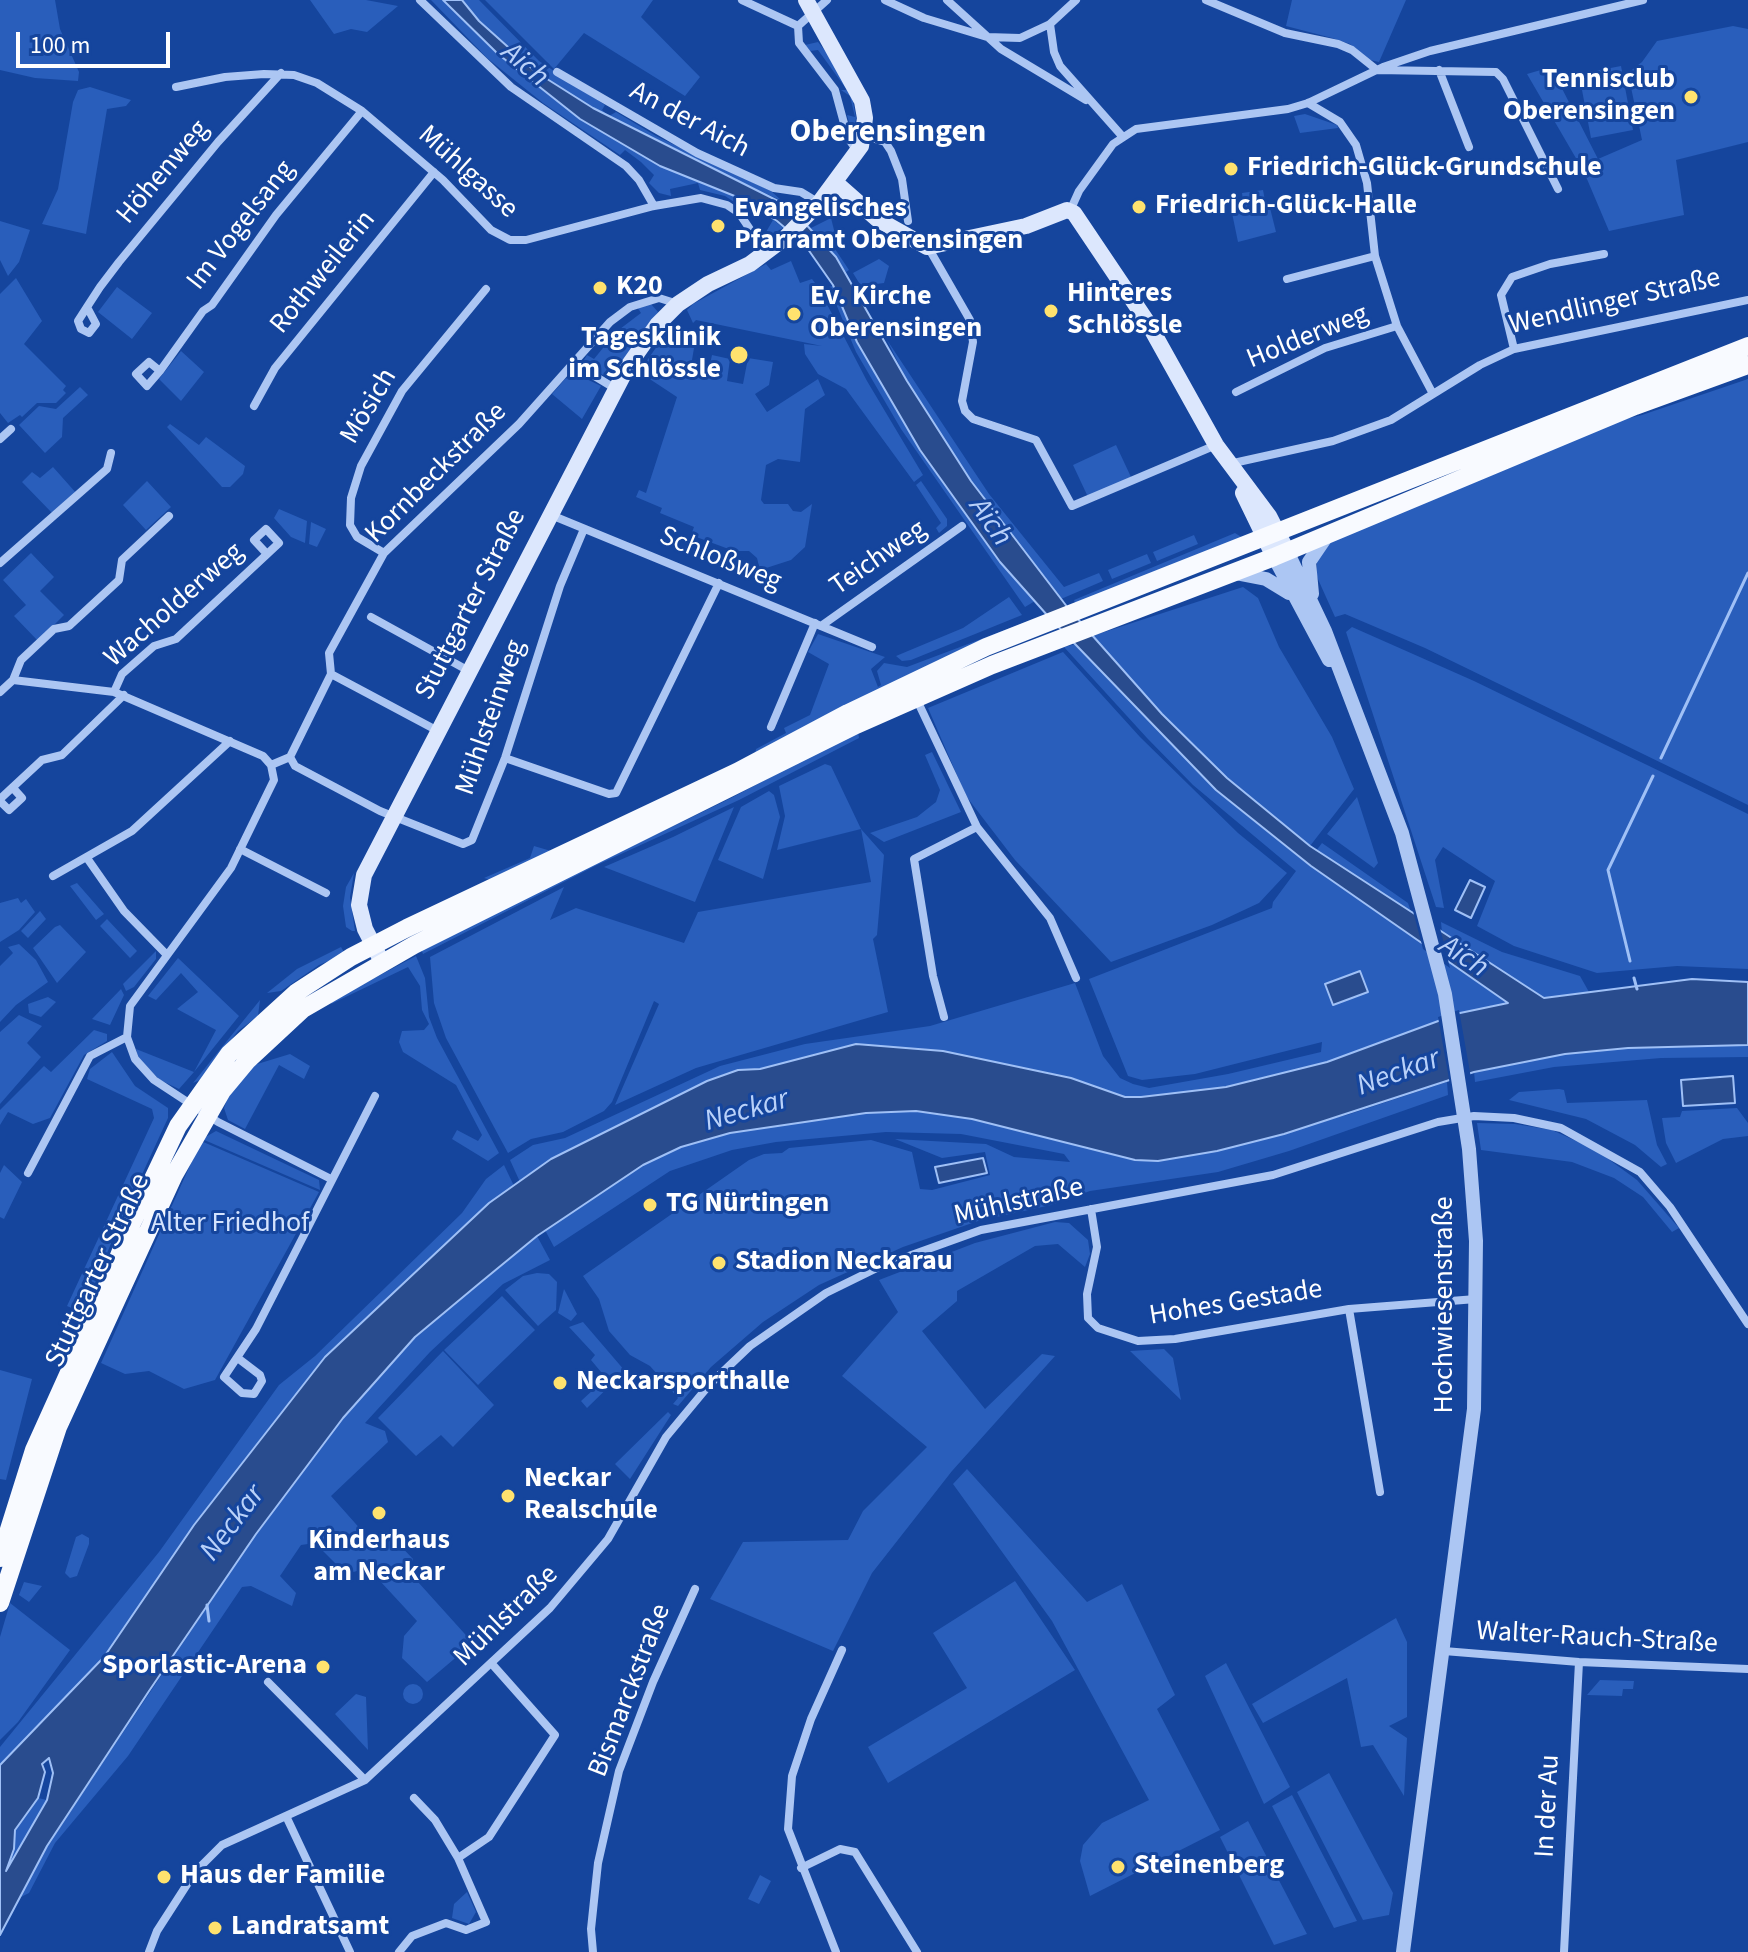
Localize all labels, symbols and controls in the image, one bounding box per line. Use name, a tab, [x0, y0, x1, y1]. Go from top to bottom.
scale bar	[20, 16, 174, 66]
text: 100 m	[30, 28, 90, 63]
water label: Aich	[493, 36, 555, 96]
place label: Tennisclub Oberensingen	[1503, 64, 1675, 130]
street label: An der Aich	[623, 75, 755, 167]
marker: Tennisclub Oberensingen	[1682, 88, 1700, 106]
street label: Höhenweg	[111, 114, 217, 232]
district label: Oberensingen	[790, 115, 986, 153]
street label: Mühlgasse	[410, 119, 524, 227]
place label: Friedrich-Glück-Grundschule	[1247, 152, 1602, 186]
street label: Im Vogelsang	[181, 154, 303, 298]
marker: Friedrich-Glück-Grundschule	[1222, 160, 1240, 178]
place label: Friedrich-Glück-Halle	[1155, 190, 1417, 224]
place label: Evangelisches Pfarramt Oberensingen	[734, 193, 1023, 259]
marker: Friedrich-Glück-Halle	[1130, 198, 1148, 216]
street label: Rothweilerin	[264, 205, 384, 341]
marker: Evangelisches Pfarramt Oberensingen	[709, 217, 727, 235]
street label: Wendlinger Straße	[1506, 262, 1724, 344]
place label: K20	[616, 271, 663, 305]
place label: Hinteres Schlössle	[1067, 278, 1182, 344]
marker: K20	[591, 279, 609, 297]
place label: Ev. Kirche Oberensingen	[810, 281, 982, 347]
street label: Holderweg	[1242, 298, 1374, 378]
marker: Hinteres Schlössle	[1042, 302, 1060, 320]
marker: Ev. Kirche Oberensingen	[785, 305, 803, 323]
place label: Tagesklinik im Schlössle	[568, 322, 721, 388]
marker: Tagesklinik im Schlössle	[728, 344, 750, 366]
street label: Mösich	[334, 363, 406, 451]
street label: Kornbeckstraße	[359, 396, 515, 552]
water label: Aich	[960, 492, 1018, 554]
street label: Stuttgarter Straße	[409, 504, 535, 706]
street label: Teichweg	[824, 514, 934, 604]
street label: Schloßweg	[654, 520, 786, 600]
street label: Wacholderweg	[99, 536, 251, 676]
street label: Mühlsteinweg	[450, 636, 534, 800]
water label: Aich	[1432, 929, 1494, 987]
water label: Neckar	[1352, 1042, 1446, 1106]
water label: Neckar	[701, 1083, 793, 1141]
street label: Stuttgarter Straße	[39, 1169, 159, 1373]
street label: Mühlstraße	[951, 1172, 1087, 1234]
place label: TG Nürtingen	[666, 1188, 829, 1222]
marker: TG Nürtingen	[641, 1196, 659, 1214]
street label: Hochwiesenstraße	[1429, 1196, 1463, 1414]
park label: Alter Friedhof	[151, 1208, 309, 1242]
place label: Stadion Neckarau	[735, 1246, 953, 1280]
marker: Stadion Neckarau	[710, 1254, 728, 1272]
street label: Hohes Gestade	[1147, 1274, 1325, 1334]
place label: Neckarsporthalle	[576, 1366, 790, 1400]
marker: Neckarsporthalle	[551, 1374, 569, 1392]
place label: Neckar Realschule	[524, 1463, 658, 1529]
water label: Neckar	[194, 1479, 274, 1569]
marker: Neckar Realschule	[499, 1487, 517, 1505]
marker: Kinderhaus am Neckar	[370, 1504, 388, 1522]
place label: Kinderhaus am Neckar	[308, 1525, 450, 1591]
street label: Mühlstraße	[448, 1559, 566, 1675]
street label: Bismarckstraße	[583, 1600, 679, 1782]
street label: Walter-Rauch-Straße	[1475, 1616, 1719, 1662]
place label: Sporlastic-Arena	[102, 1650, 307, 1684]
marker: Sporlastic-Arena	[314, 1658, 332, 1676]
street label: In der Au	[1530, 1754, 1568, 1858]
place label: Steinenberg	[1134, 1850, 1284, 1884]
marker: Steinenberg	[1109, 1858, 1127, 1876]
place label: Haus der Familie	[180, 1860, 385, 1894]
marker: Haus der Familie	[155, 1868, 173, 1886]
place label: Landratsamt	[231, 1911, 389, 1945]
marker: Landratsamt	[206, 1919, 224, 1937]

